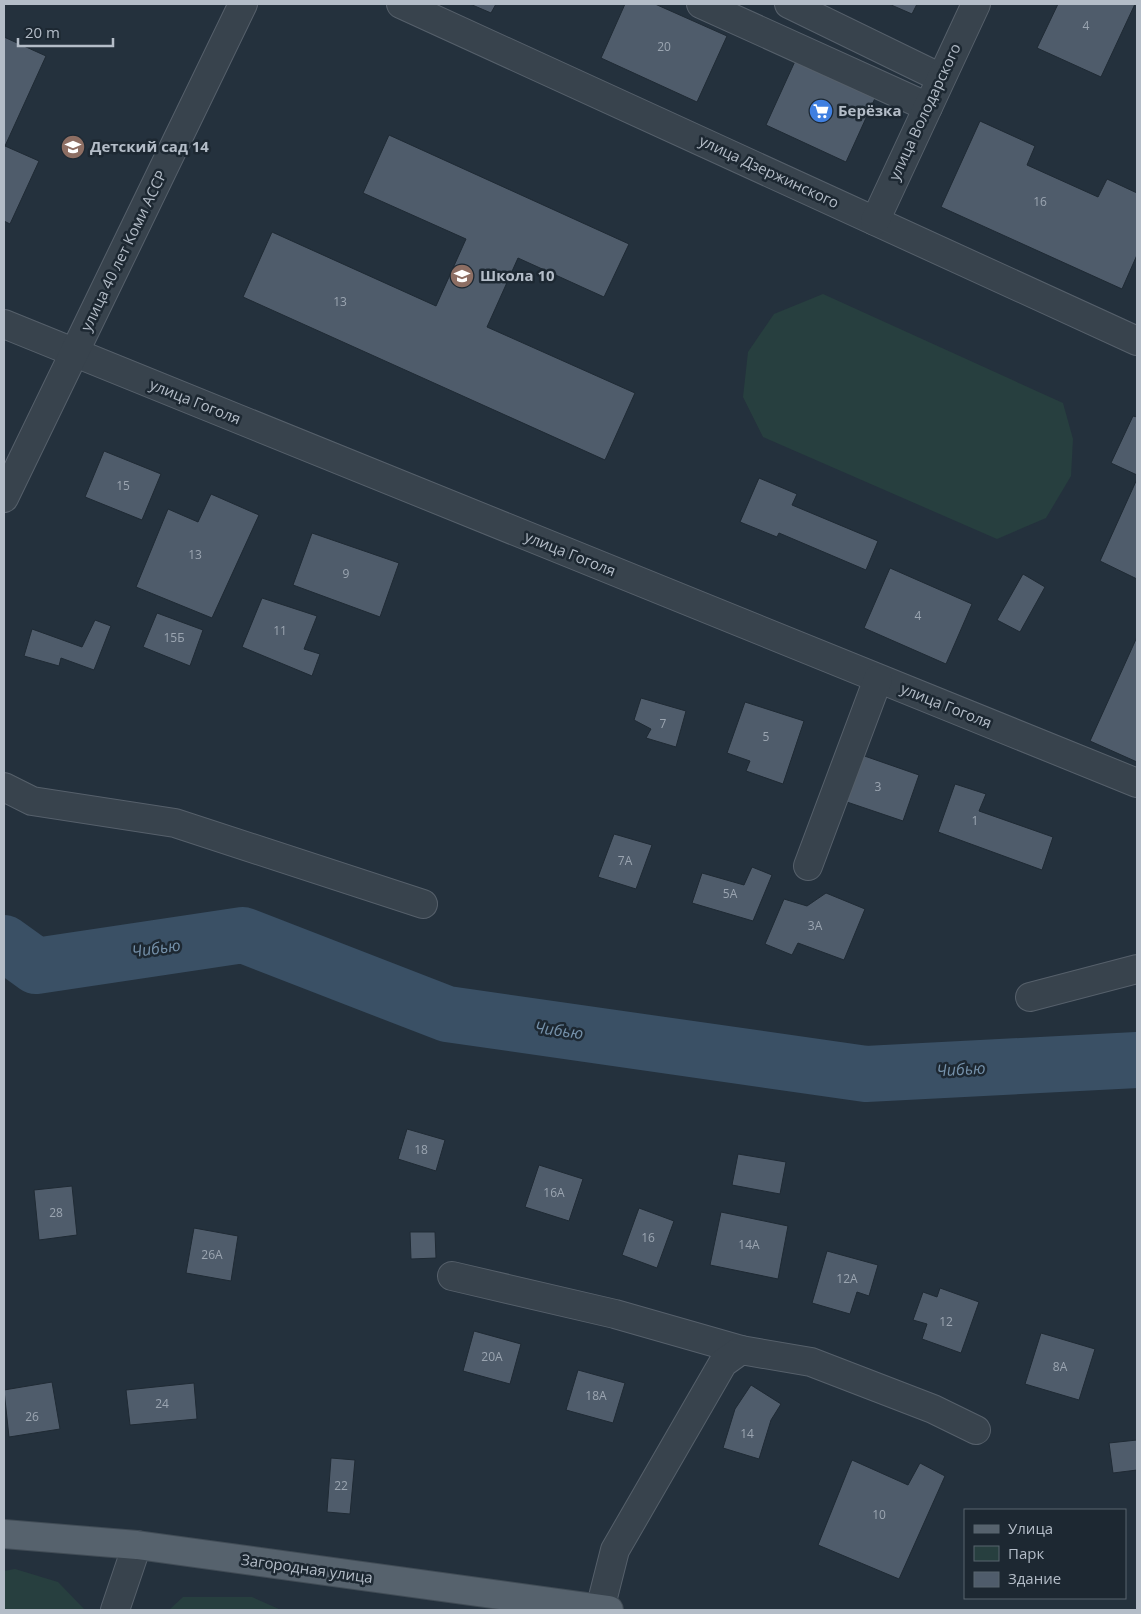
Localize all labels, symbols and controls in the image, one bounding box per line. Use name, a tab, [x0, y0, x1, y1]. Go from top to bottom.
scale bar	[18, 15, 112, 47]
house number: 4	[1083, 17, 1090, 34]
text: 20 m	[25, 22, 60, 42]
house number: 20	[657, 38, 671, 55]
street label: улица Володарского	[884, 40, 965, 183]
supermarket icon: Берёзка	[808, 98, 834, 124]
place label: Берёзка	[838, 100, 901, 120]
street label: улица Дзержинского	[696, 130, 842, 212]
school or university icon: Детский сад 14	[60, 134, 86, 160]
place label: Детский сад 14	[90, 136, 209, 156]
street label: улица 40 лет Коми АССР	[75, 167, 171, 334]
house number: 16	[1033, 193, 1047, 210]
school or university icon: Школа 10	[449, 263, 475, 289]
place label: Школа 10	[480, 265, 555, 285]
house number: 13	[333, 293, 347, 310]
street label: улица Гоголя	[147, 374, 244, 428]
house number: 15	[116, 477, 130, 494]
street label: улица Гоголя	[522, 526, 619, 580]
house number: 13	[188, 546, 202, 563]
house number: 9	[343, 565, 350, 582]
house number: 4	[915, 607, 922, 624]
house number: 11	[273, 622, 287, 639]
house number: 15Б	[163, 629, 185, 646]
street label: улица Гоголя	[898, 678, 995, 732]
house number: 7	[660, 715, 667, 732]
house number: 5	[763, 728, 770, 745]
house number: 3	[875, 778, 882, 795]
house number: 1	[972, 812, 978, 829]
house number: 7А	[618, 852, 633, 869]
house number: 5А	[723, 885, 738, 902]
house number: 3А	[808, 917, 823, 934]
water label: Чибью	[130, 934, 182, 962]
water label: Чибью	[533, 1016, 585, 1044]
water label: Чибью	[936, 1057, 986, 1081]
house number: 18	[414, 1141, 428, 1158]
house number: 16А	[543, 1184, 565, 1201]
house number: 28	[49, 1204, 63, 1221]
house number: 16	[641, 1229, 655, 1246]
house number: 14А	[738, 1236, 760, 1253]
house number: 26А	[201, 1246, 223, 1263]
house number: 12А	[836, 1270, 858, 1287]
house number: 12	[939, 1313, 953, 1330]
house number: 20А	[481, 1348, 503, 1365]
house number: 8А	[1053, 1358, 1068, 1375]
house number: 18А	[585, 1387, 607, 1404]
house number: 24	[155, 1395, 169, 1412]
house number: 26	[25, 1408, 39, 1425]
house number: 14	[740, 1425, 754, 1442]
house number: 22	[334, 1477, 348, 1494]
house number: 10	[872, 1506, 886, 1523]
legend	[964, 1509, 1126, 1599]
text: Улица	[1008, 1518, 1053, 1538]
text: Парк	[1008, 1543, 1044, 1563]
street label: Загородная улица	[240, 1549, 374, 1587]
text: Здание	[1008, 1568, 1061, 1588]

